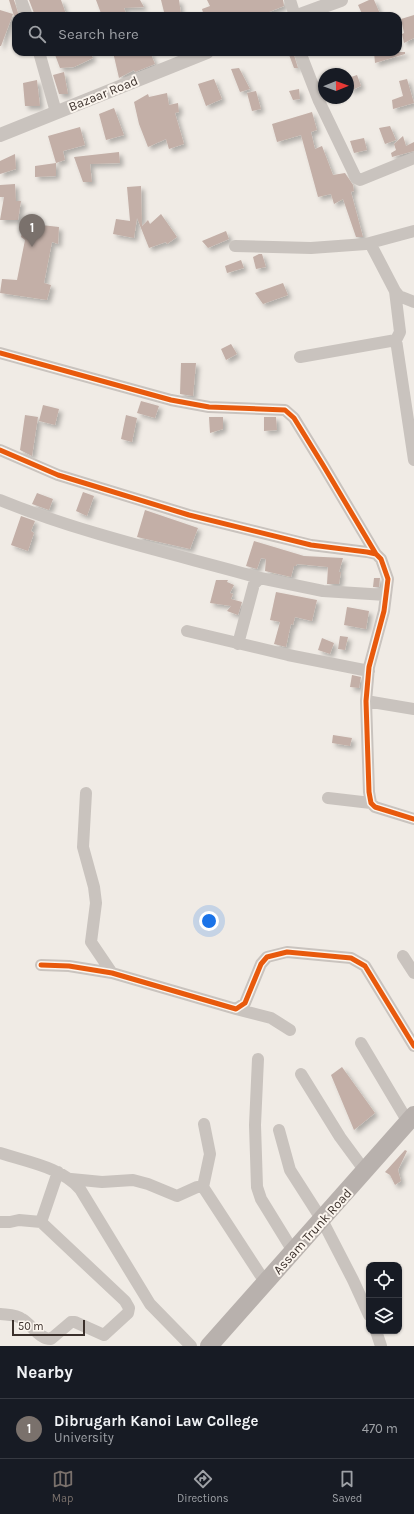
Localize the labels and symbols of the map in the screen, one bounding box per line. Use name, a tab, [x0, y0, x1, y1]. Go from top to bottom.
north arrow	[318, 68, 354, 104]
street label: Bazaar Road	[66, 73, 140, 114]
pin: 1	[19, 214, 45, 247]
your location	[199, 911, 219, 931]
street label: Assam Trunk Road	[270, 1185, 355, 1277]
scale bar	[12, 1318, 85, 1337]

